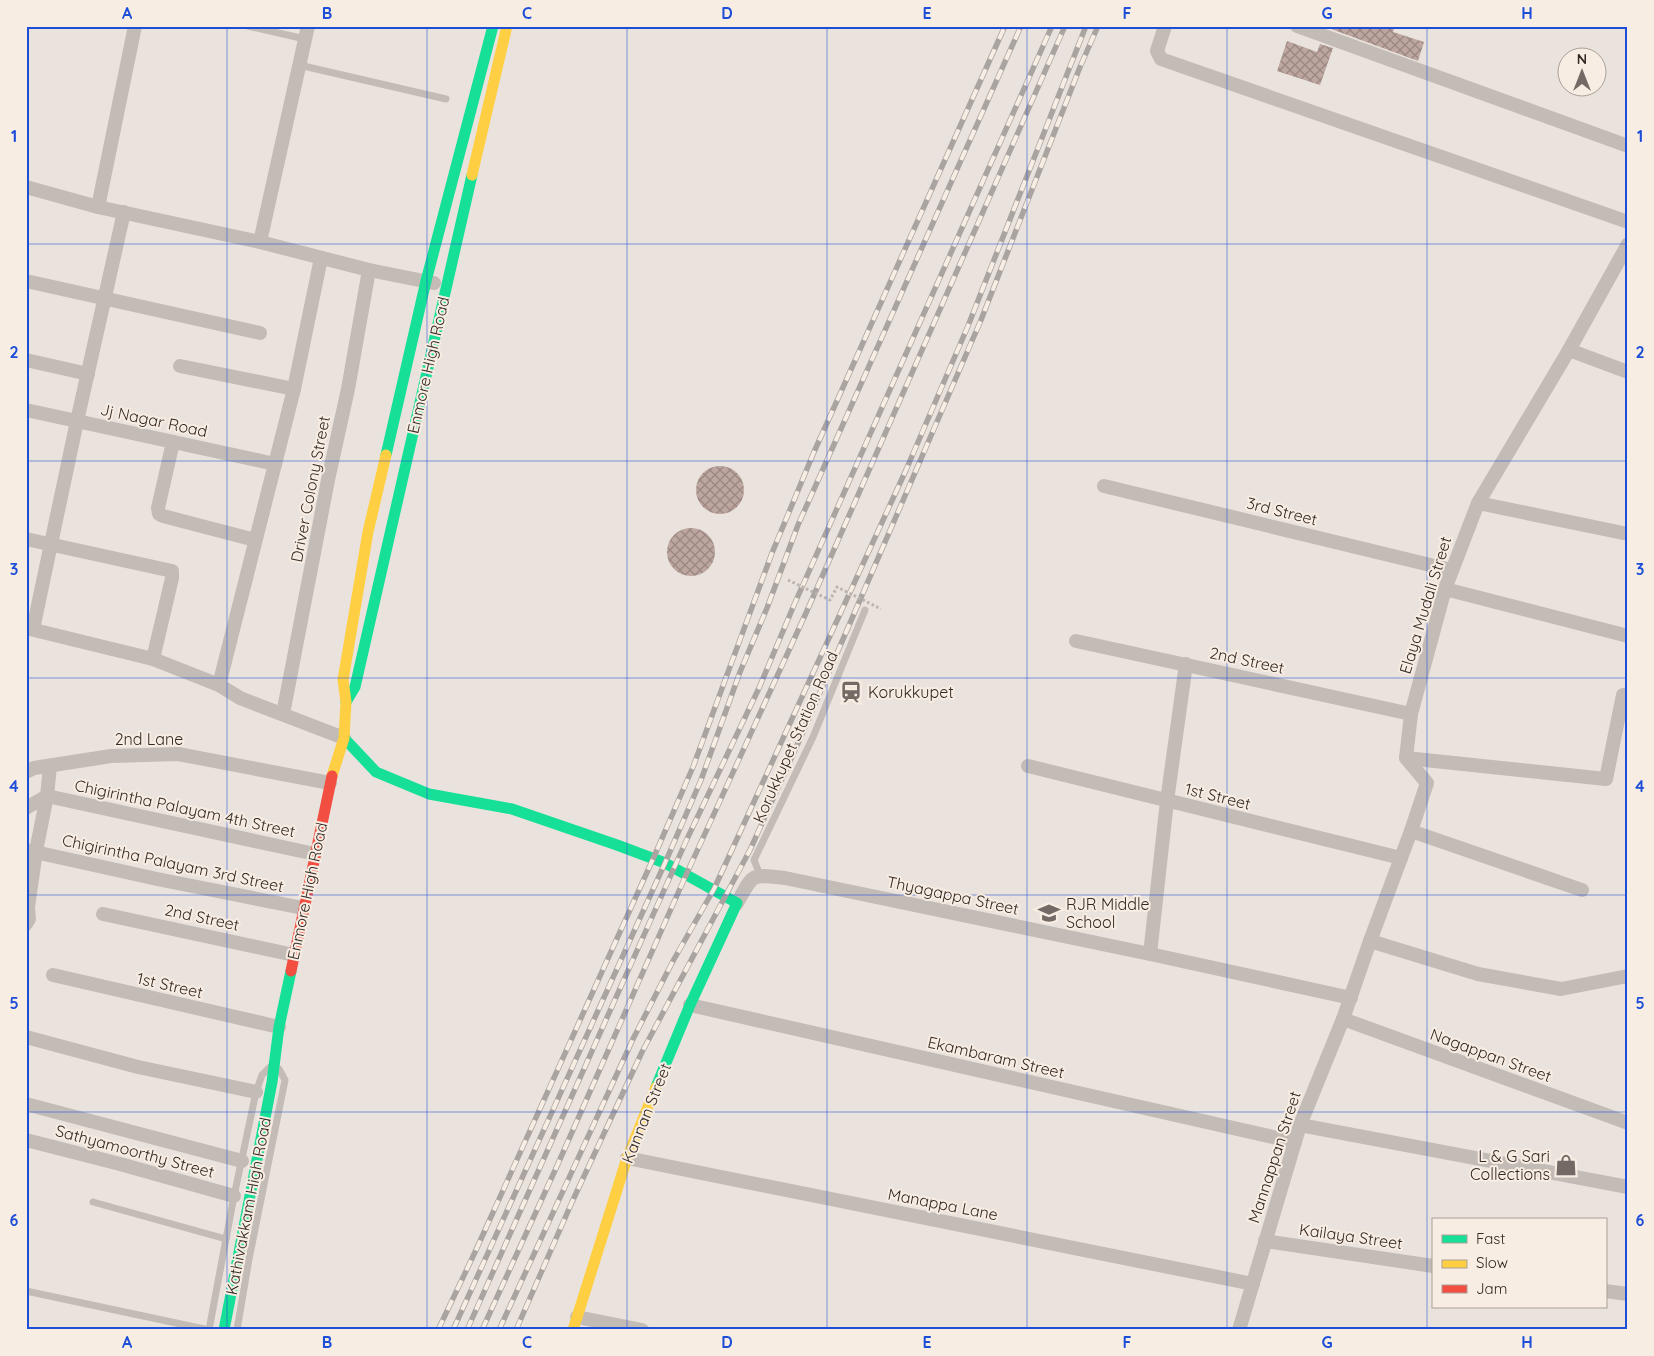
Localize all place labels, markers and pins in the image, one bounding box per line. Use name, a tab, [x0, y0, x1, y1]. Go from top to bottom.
station icon: Korukkupet	[838, 679, 864, 705]
place label: Korukkupet	[868, 682, 954, 702]
place label: RJR Middle School	[1066, 894, 1150, 932]
school or university icon: RJR Middle School	[1036, 900, 1062, 926]
place label: L & G Sari Collections	[1470, 1146, 1550, 1184]
shop icon: L & G Sari Collections	[1553, 1152, 1579, 1178]

